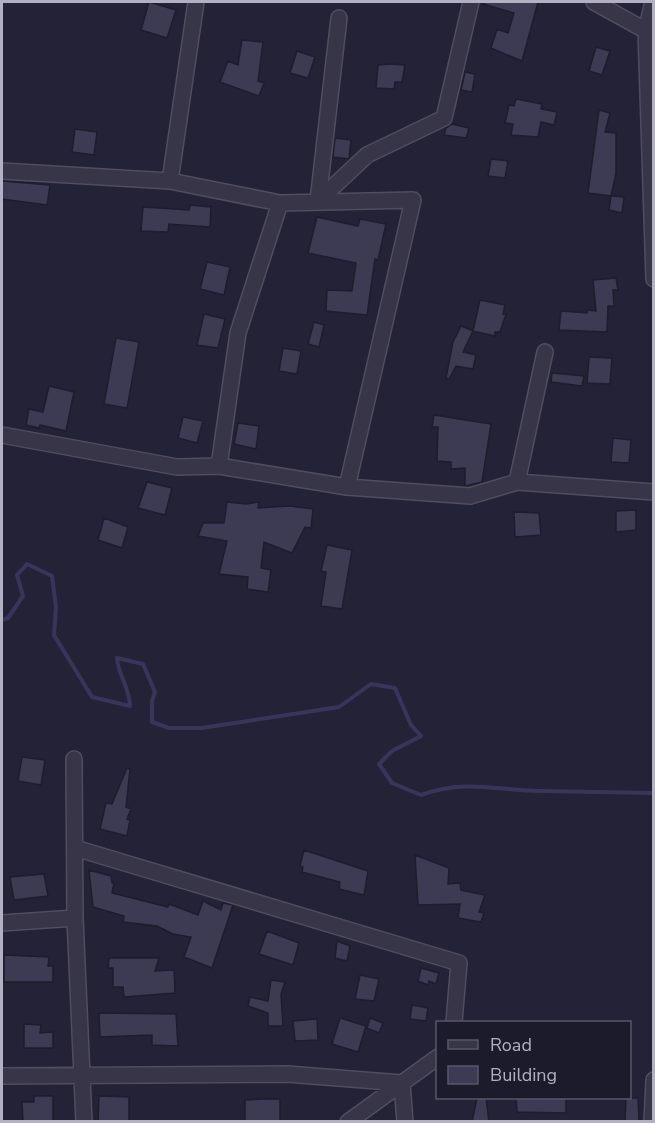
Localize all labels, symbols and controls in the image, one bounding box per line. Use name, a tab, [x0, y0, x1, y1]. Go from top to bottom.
legend	[436, 1021, 631, 1099]
text: Road	[490, 1033, 532, 1057]
text: Building	[490, 1063, 557, 1087]

